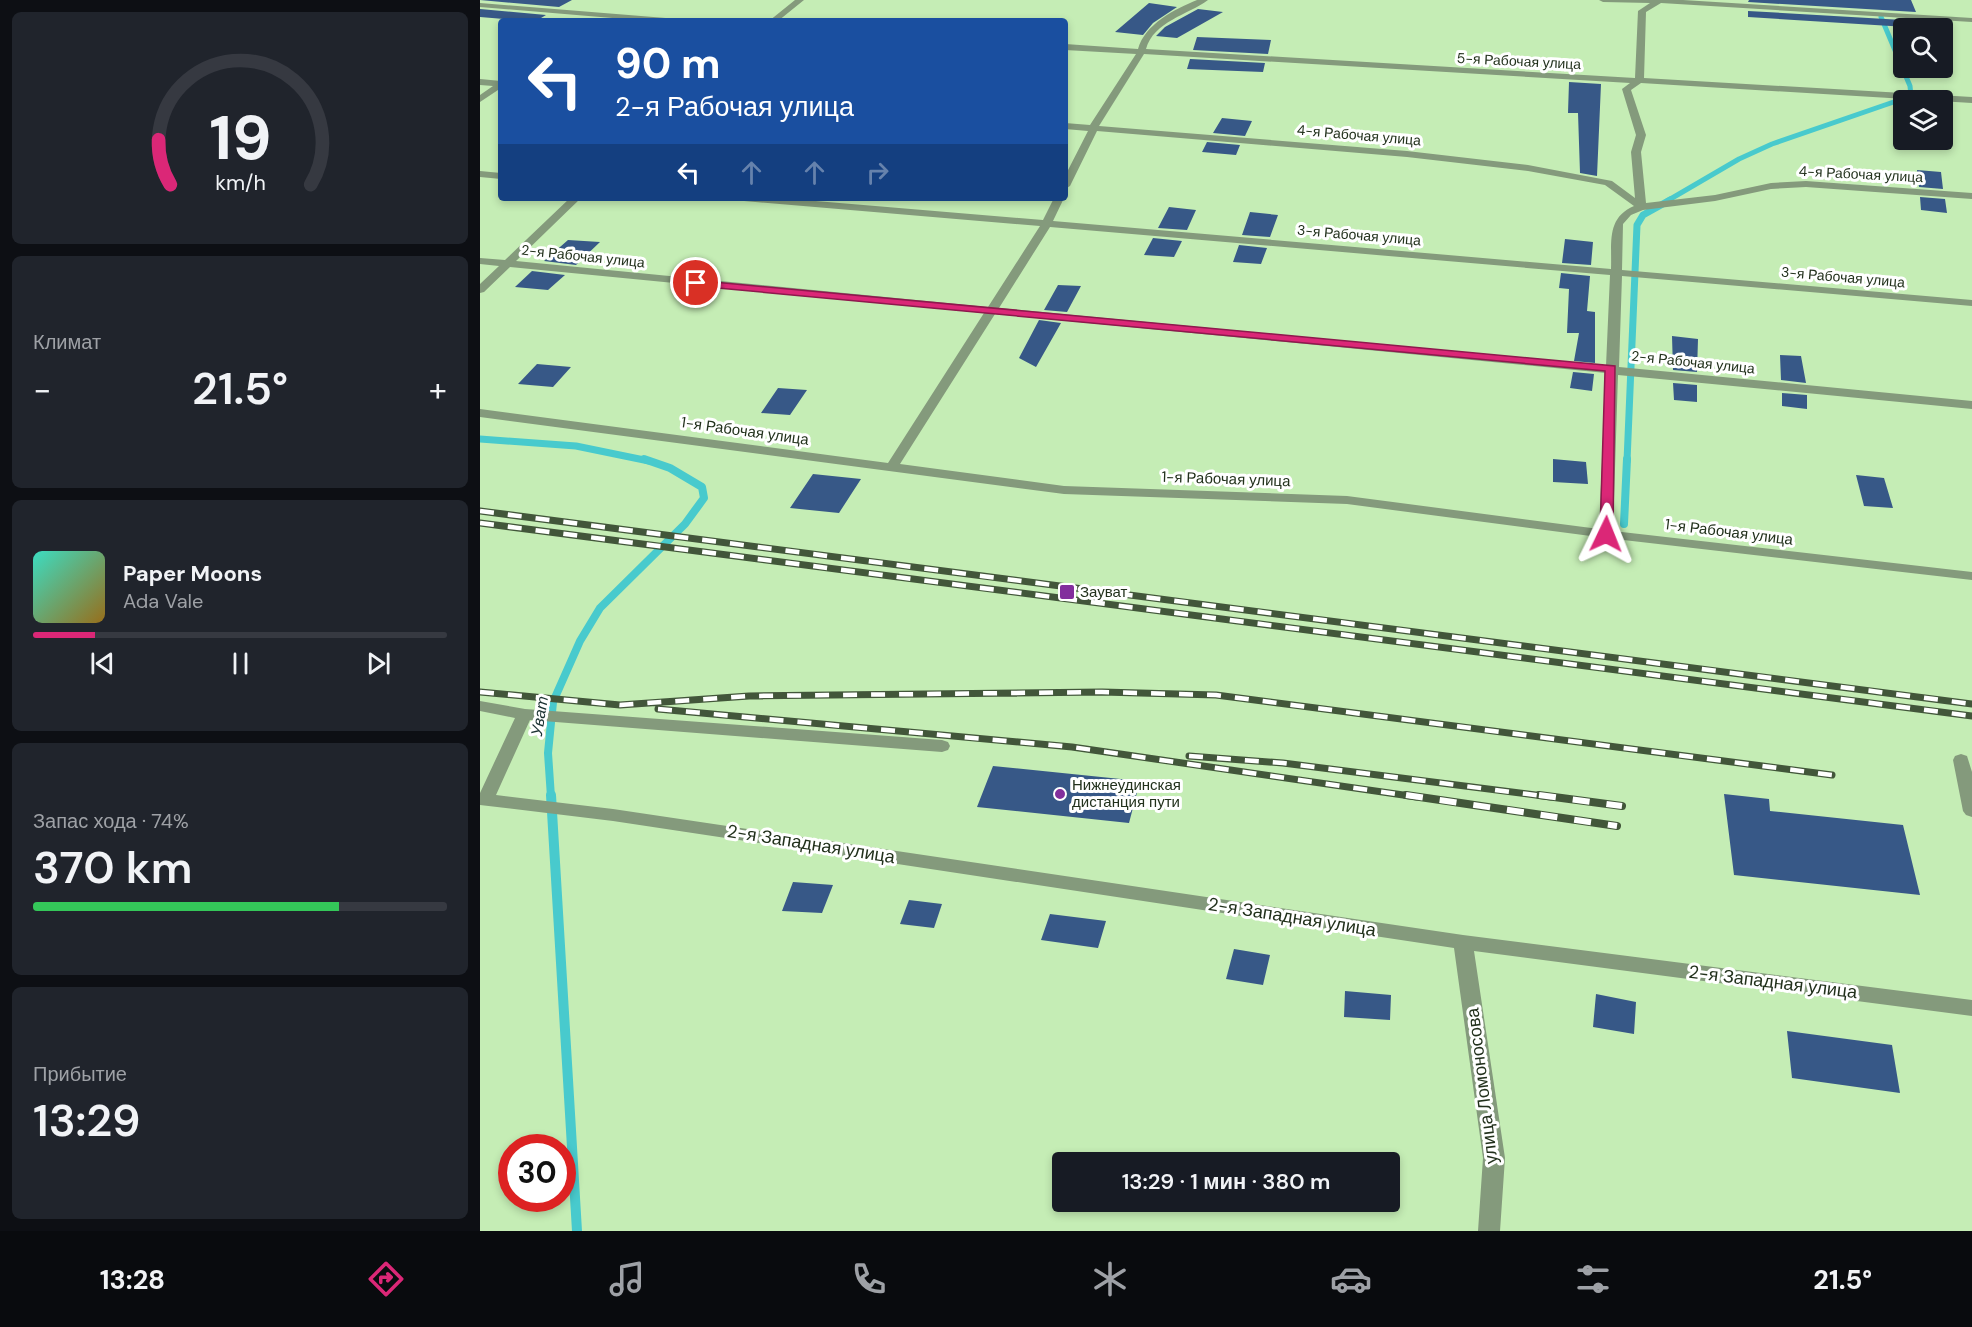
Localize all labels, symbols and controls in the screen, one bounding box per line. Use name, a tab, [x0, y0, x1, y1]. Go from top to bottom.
map controls	[1893, 18, 1953, 150]
button: search	[1893, 18, 1953, 78]
text: 90 m	[615, 36, 721, 91]
icon: left	[516, 42, 594, 120]
street label: 5-я Рабочая улица	[1456, 49, 1582, 73]
text: 2-я Рабочая улица	[615, 89, 854, 124]
button: layers	[1893, 90, 1953, 150]
text: 19	[209, 97, 271, 178]
street label: 4-я Рабочая улица	[1296, 121, 1422, 149]
icon: left	[672, 156, 705, 189]
icon: ahead	[735, 156, 768, 189]
icon: ahead	[798, 156, 831, 189]
icon: right	[861, 156, 894, 189]
street label: 4-я Рабочая улица	[1798, 162, 1924, 186]
text: km/h	[215, 169, 265, 197]
street label: 3-я Рабочая улица	[1296, 221, 1422, 249]
street label: 2-я Рабочая улица	[520, 241, 646, 271]
pin	[670, 257, 721, 308]
street label: 3-я Рабочая улица	[1780, 263, 1906, 291]
icon: arrive	[679, 266, 712, 299]
text: Климат	[33, 329, 101, 355]
street label: 2-я Рабочая улица	[1630, 347, 1756, 377]
text: 21.5°	[192, 359, 288, 418]
text: −	[33, 368, 51, 411]
text: +	[429, 368, 447, 411]
street label: 1-я Рабочая улица	[680, 412, 811, 450]
street label: 1-я Рабочая улица	[1161, 467, 1291, 491]
position arrow	[1574, 502, 1638, 566]
street label: 1-я Рабочая улица	[1664, 514, 1795, 550]
text: Paper Moons	[123, 559, 262, 588]
place label: Зауват	[1080, 582, 1128, 602]
marker: Зауват	[1058, 583, 1076, 601]
text: Ada Vale	[123, 588, 203, 614]
icon: previous	[86, 647, 119, 680]
icon: pause	[224, 647, 257, 680]
icon: next	[362, 647, 395, 680]
water label: Уват	[526, 695, 553, 739]
place label: Нижнеудинская дистанция пути	[1072, 775, 1181, 812]
marker: Нижнеудинская дистанция пути	[1053, 787, 1067, 801]
text: Запас хода · 74%	[33, 808, 189, 834]
street label: 2-я Западная улица	[725, 819, 898, 869]
text: 370 km	[33, 838, 192, 897]
street label: 2-я Западная улица	[1206, 892, 1379, 942]
street label: 2-я Западная улица	[1687, 960, 1860, 1004]
street label: улица Ломоносова	[1460, 1006, 1503, 1165]
text: Прибытие	[33, 1061, 127, 1087]
text: 13:29	[33, 1091, 141, 1150]
speed limit sign: 30	[498, 1134, 576, 1212]
text: 13:29 · 1 мин · 380 m	[1122, 1167, 1330, 1196]
icon: directions	[365, 1258, 407, 1300]
icon: music	[606, 1258, 648, 1300]
icon: phone	[848, 1258, 890, 1300]
icon: climate	[1089, 1258, 1131, 1300]
icon: car	[1330, 1258, 1372, 1300]
icon: filters	[1572, 1258, 1614, 1300]
text: 13:28	[100, 1262, 165, 1297]
text: 21.5°	[1813, 1262, 1872, 1297]

